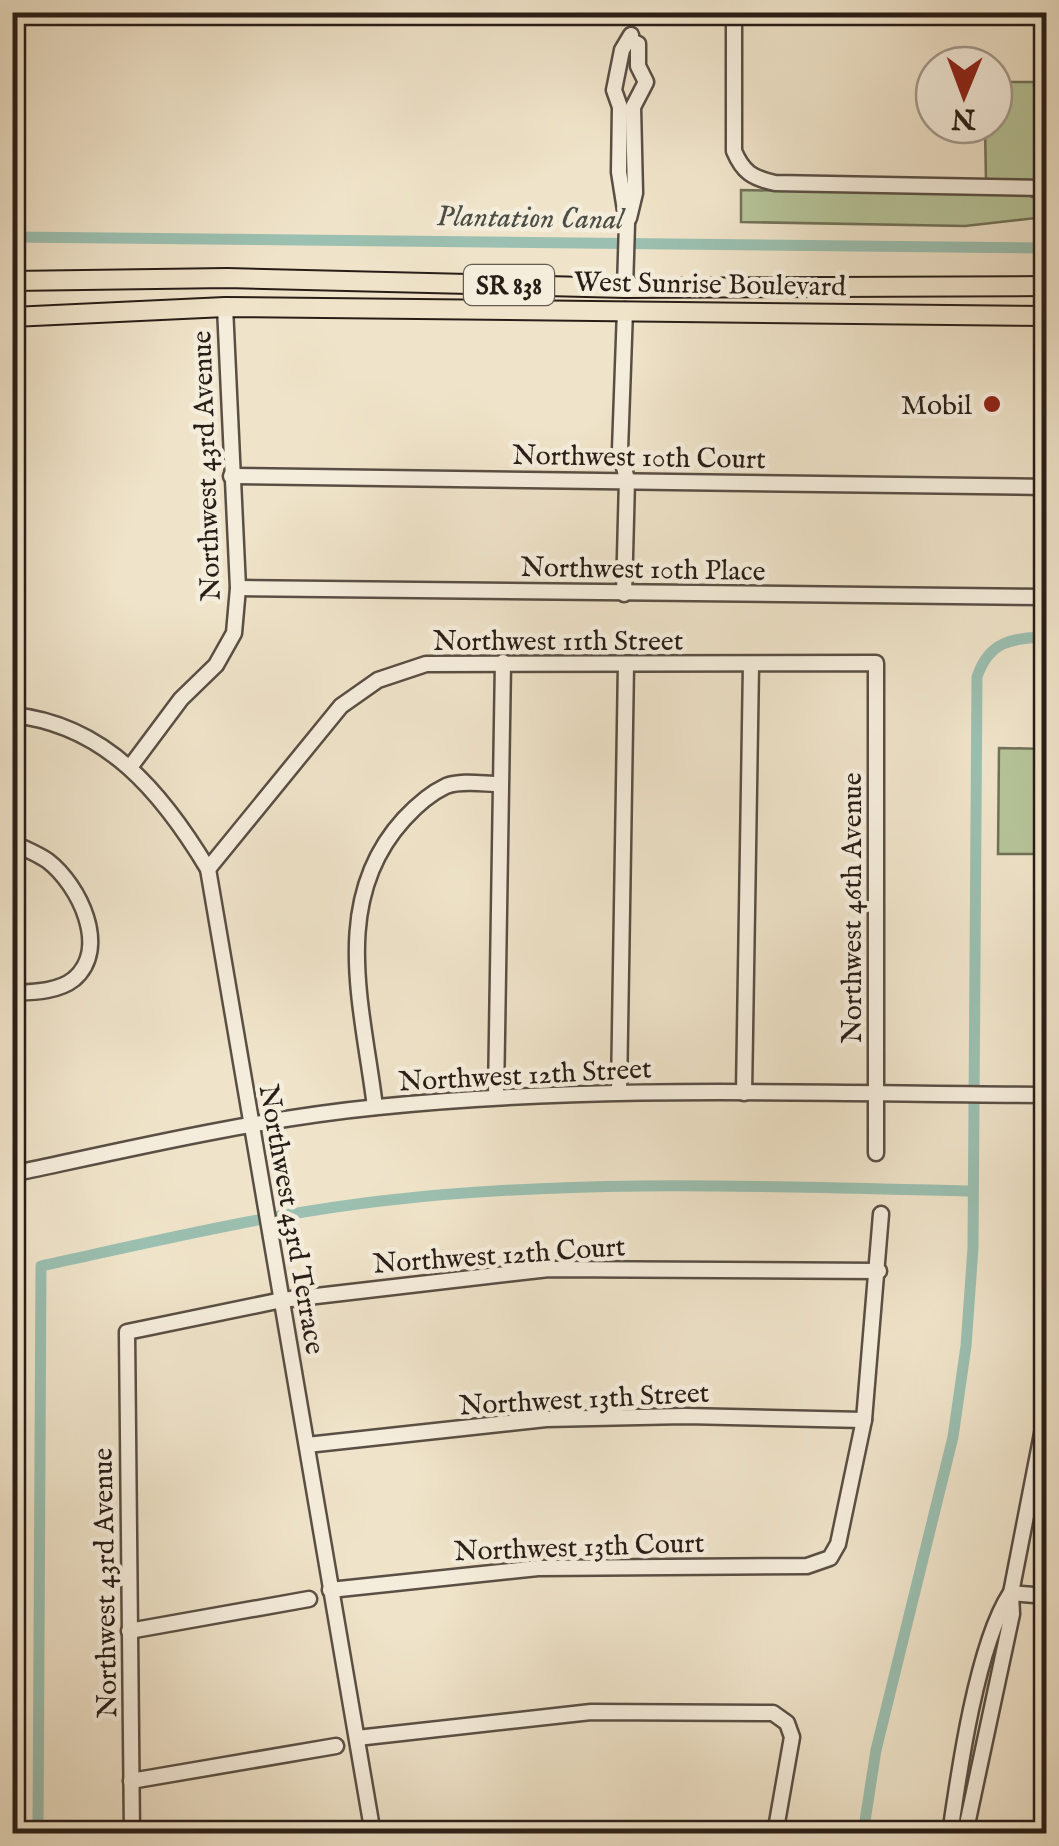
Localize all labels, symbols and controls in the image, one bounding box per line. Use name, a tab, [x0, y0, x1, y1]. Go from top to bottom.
north arrow	[914, 45, 1014, 145]
text: N	[951, 100, 977, 135]
water label: Plantation Canal	[436, 198, 627, 240]
road number: SR 838	[464, 265, 554, 305]
street label: West Sunrise Boulevard	[574, 266, 846, 305]
street label: Northwest 43rd Avenue	[185, 330, 230, 602]
place label: Mobil	[901, 389, 972, 424]
marker: Mobil	[981, 393, 1003, 415]
street label: Northwest 10th Court	[512, 439, 766, 478]
street label: Northwest 10th Place	[520, 551, 766, 590]
street label: Northwest 11th Street	[433, 625, 684, 660]
street label: Northwest 46th Avenue	[836, 772, 871, 1044]
street label: Northwest 12th Street	[398, 1052, 653, 1101]
street label: Northwest 43rd Terrace	[250, 1082, 332, 1357]
street label: Northwest 12th Court	[372, 1230, 627, 1283]
street label: Northwest 13th Street	[458, 1376, 711, 1425]
street label: Northwest 43rd Avenue	[87, 1447, 126, 1719]
street label: Northwest 13th Court	[453, 1527, 705, 1570]

